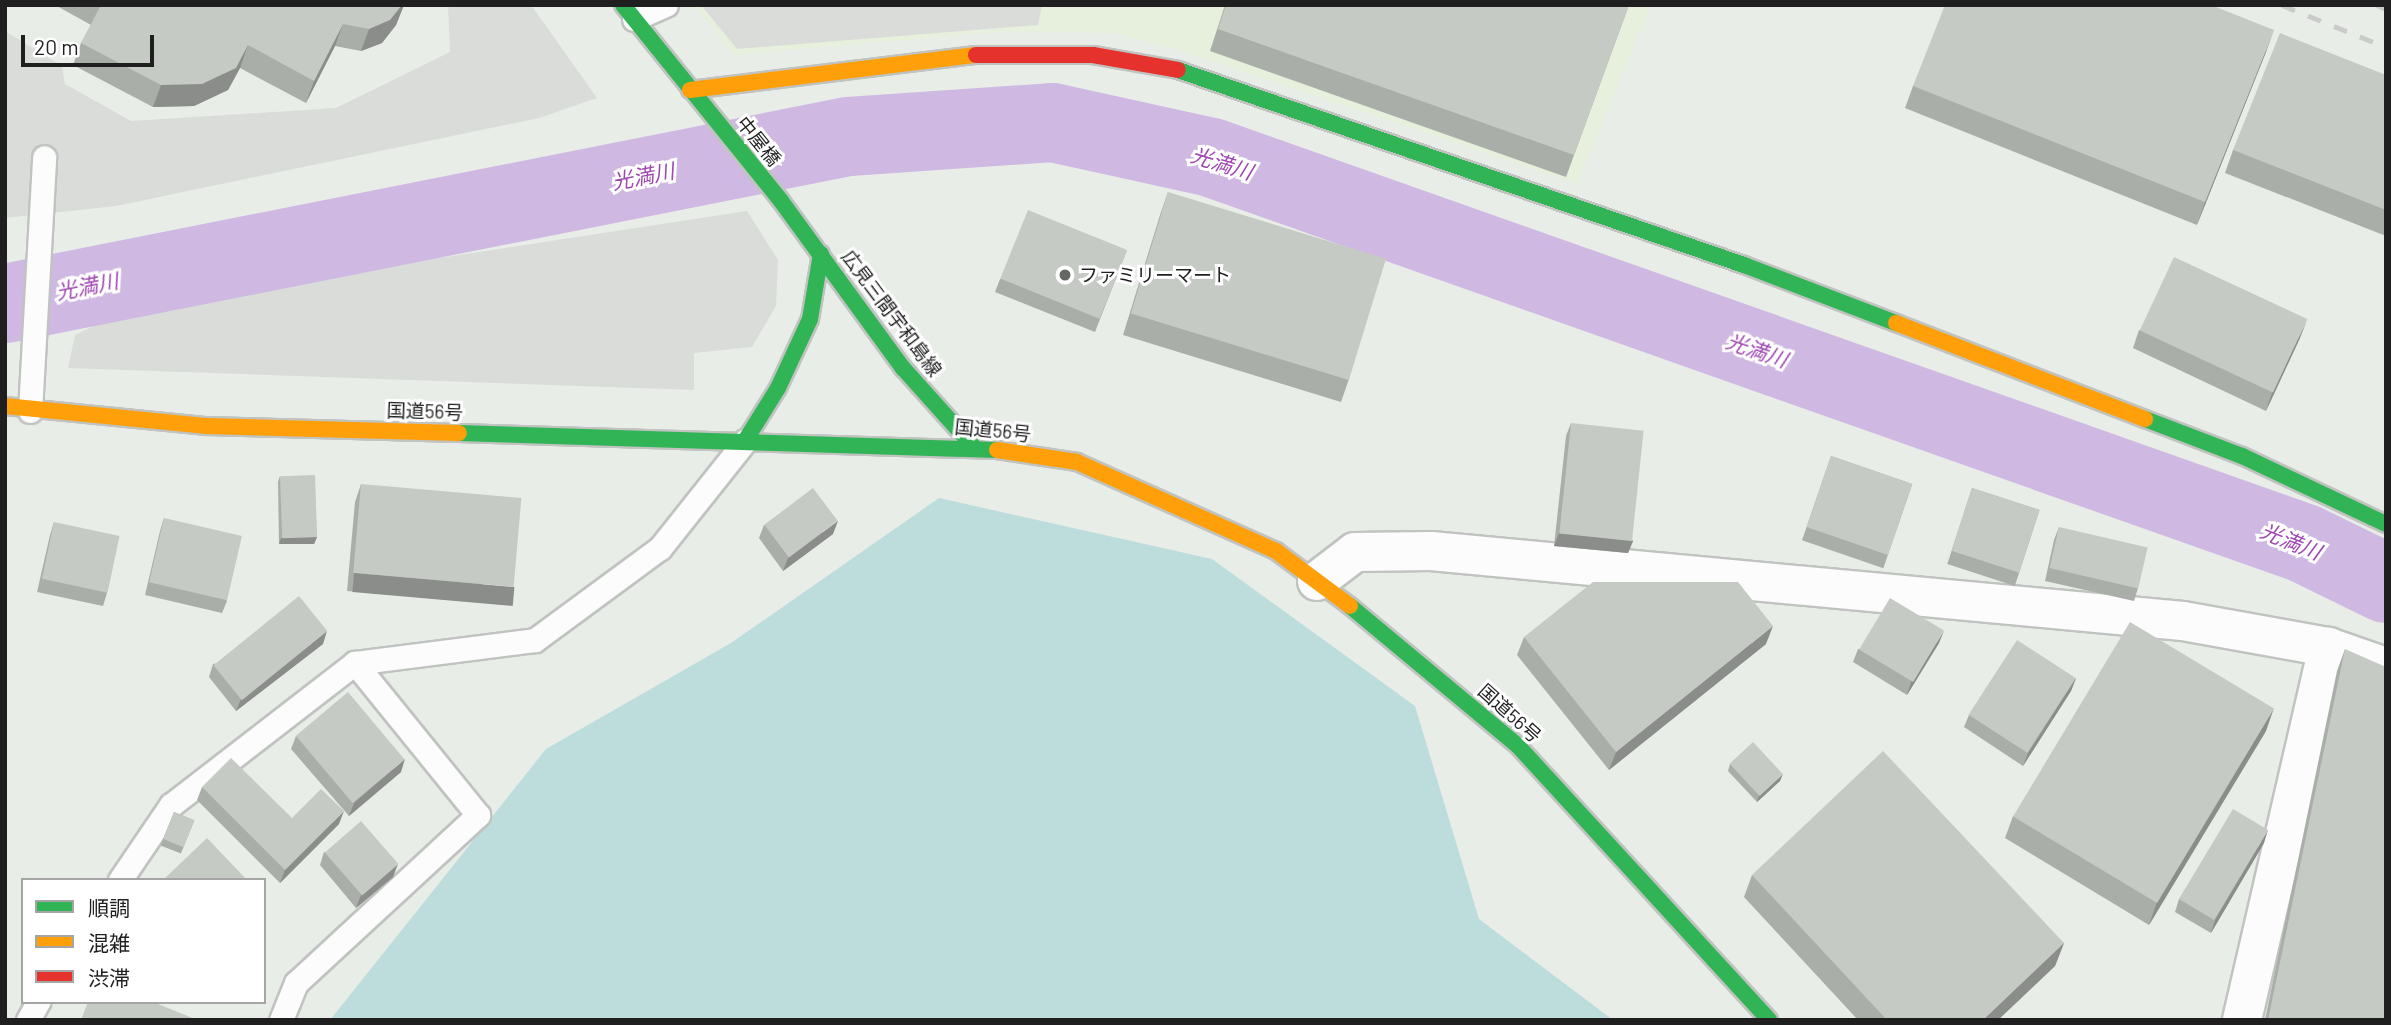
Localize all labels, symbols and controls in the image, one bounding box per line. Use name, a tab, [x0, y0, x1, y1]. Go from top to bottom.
scale bar	[24, 21, 158, 65]
text: 20 m	[34, 34, 79, 59]
street label: 中屋橋	[732, 112, 786, 170]
water label: 光満川	[1188, 142, 1256, 184]
water label: 光満川	[610, 158, 676, 194]
street label: 広見三間宇和島線	[837, 245, 947, 381]
place label: ファミリーマート	[1079, 264, 1231, 286]
marker: ファミリーマート	[1057, 267, 1073, 283]
water label: 光満川	[54, 268, 120, 304]
water label: 光満川	[1723, 328, 1791, 372]
street label: 国道56号	[386, 398, 464, 424]
street label: 国道56号	[954, 415, 1032, 445]
water label: 光満川	[2257, 518, 2325, 564]
street label: 国道56号	[1474, 679, 1546, 747]
legend	[21, 878, 266, 1004]
text: 順調	[88, 895, 130, 920]
text: 混雑	[88, 930, 130, 955]
text: 渋滞	[88, 965, 130, 990]

